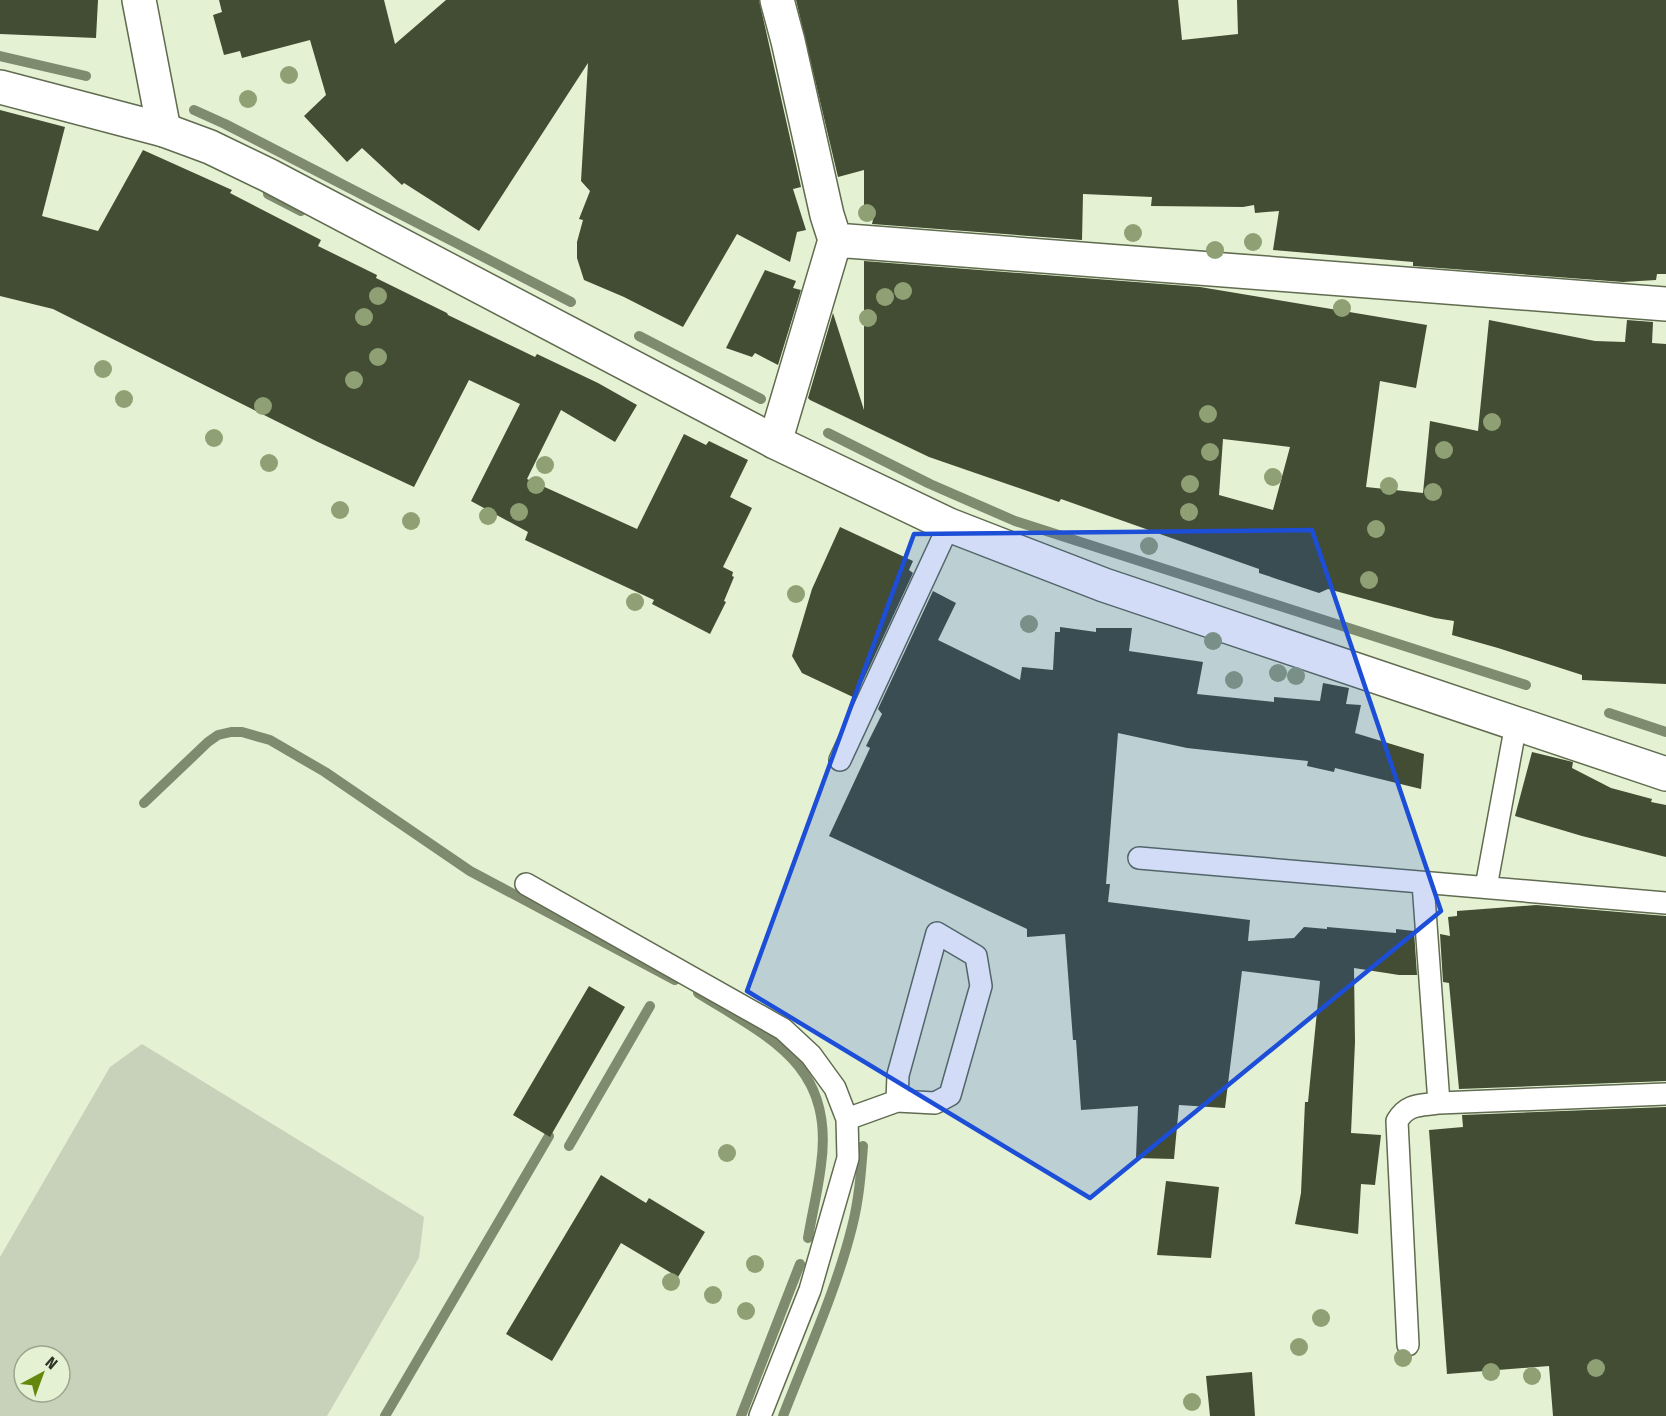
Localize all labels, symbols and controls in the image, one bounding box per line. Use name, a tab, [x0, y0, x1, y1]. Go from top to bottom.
north arrow	[12, 1344, 72, 1404]
text: N	[42, 1353, 61, 1373]

